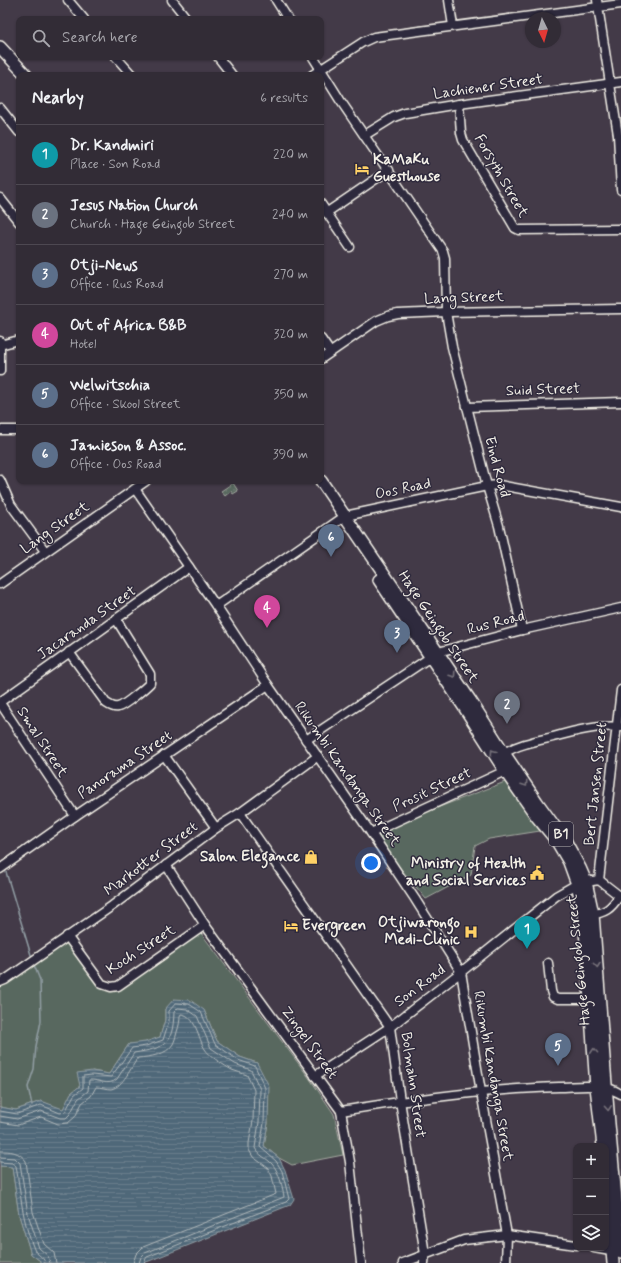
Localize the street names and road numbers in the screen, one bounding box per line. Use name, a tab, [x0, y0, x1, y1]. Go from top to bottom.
street label: Lachiener Street	[432, 69, 544, 105]
street label: Forsyth Street	[469, 131, 533, 222]
street label: Lang Street	[424, 287, 504, 310]
street label: Suid Street	[506, 379, 580, 401]
street label: Eind Road	[479, 434, 515, 500]
street label: Oos Road	[373, 473, 433, 505]
street label: Lang Street	[17, 497, 94, 560]
street label: Hage Geingob Street	[392, 567, 483, 688]
street label: Jacaranda Street	[33, 581, 141, 665]
street label: Rus Road	[465, 606, 527, 640]
street label: Rikumbi Kandanga Street	[289, 698, 405, 851]
street label: Smal Street	[12, 703, 72, 781]
street label: Bert Jansen Street	[580, 721, 612, 847]
street label: Panorama Street	[74, 726, 176, 804]
street label: Prosit Street	[389, 763, 475, 817]
street label: Markotter Street	[100, 817, 202, 901]
road number: B1	[549, 822, 573, 846]
street label: Hage Geingob Street	[562, 893, 597, 1026]
street label: Koch Street	[103, 920, 180, 980]
street label: Son Road	[390, 960, 450, 1012]
street label: Rikumbi Kandanga Street	[467, 989, 518, 1163]
street label: Zingel Street	[275, 1003, 342, 1084]
street label: Bolmahn Street	[396, 1031, 430, 1139]

